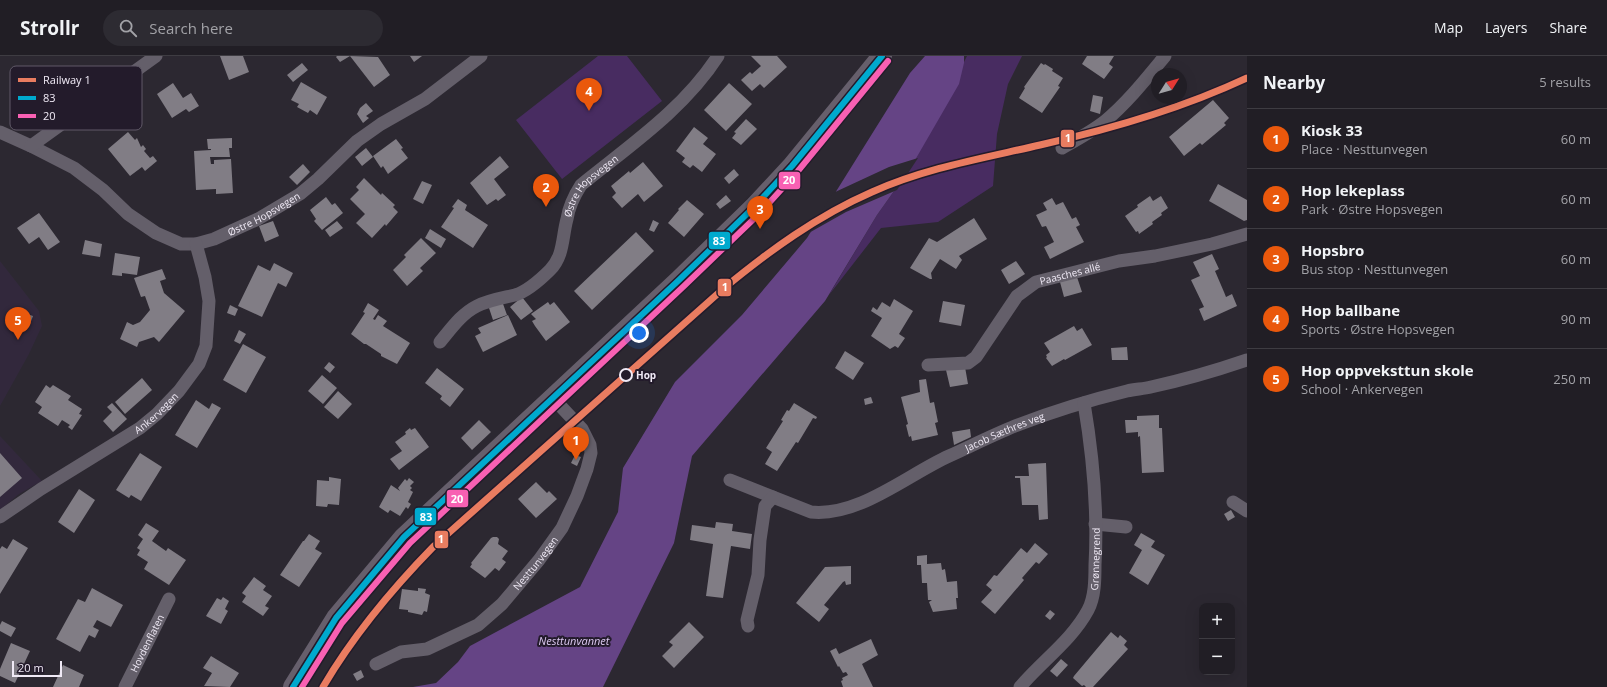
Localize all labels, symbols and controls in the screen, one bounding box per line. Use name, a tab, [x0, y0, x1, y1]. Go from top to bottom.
search box	[103, 10, 383, 46]
text: Strollr	[20, 15, 79, 41]
icon: search	[117, 17, 139, 39]
text: Search here	[149, 18, 233, 38]
text: Map	[1434, 18, 1463, 37]
text: Layers	[1485, 18, 1527, 37]
text: Share	[1549, 18, 1587, 37]
legend	[10, 66, 142, 130]
north arrow	[1151, 68, 1187, 104]
text: Nearby	[1263, 71, 1325, 94]
text: Railway 1	[43, 72, 91, 87]
text: 5 results	[1539, 73, 1591, 91]
pin: 4	[576, 78, 602, 111]
text: 83	[43, 90, 56, 105]
text: 20	[43, 108, 56, 123]
text: Kiosk 33	[1301, 120, 1363, 140]
line badge: 1	[1060, 129, 1075, 148]
text: 1	[1065, 130, 1071, 145]
text: 1	[1272, 130, 1280, 148]
text: 60 m	[1561, 130, 1591, 148]
text: Place · Nesttunvegen	[1301, 140, 1428, 158]
street label: Østre Hopsvegen	[560, 151, 621, 219]
line badge: 20	[778, 171, 801, 190]
text: 20	[783, 172, 795, 187]
pin: 2	[533, 174, 559, 207]
text: Hop lekeplass	[1301, 180, 1405, 200]
street label: Østre Hopsvegen	[225, 189, 303, 239]
text: 2	[1272, 190, 1280, 208]
text: 60 m	[1561, 190, 1591, 208]
pin: 3	[747, 196, 773, 229]
text: Park · Østre Hopsvegen	[1301, 200, 1443, 218]
line badge: 83	[708, 231, 731, 250]
text: 83	[713, 233, 725, 248]
text: Hopsbro	[1301, 240, 1364, 260]
text: 3	[1272, 250, 1280, 268]
text: 60 m	[1561, 250, 1591, 268]
street label: Paasches allé	[1038, 259, 1102, 288]
text: Bus stop · Nesttunvegen	[1301, 260, 1448, 278]
line badge: 1	[717, 278, 732, 297]
text: 1	[722, 279, 728, 294]
text: Hop ballbane	[1301, 300, 1400, 320]
pin: 5	[5, 307, 31, 340]
text: 4	[1272, 310, 1280, 328]
text: 90 m	[1561, 310, 1591, 328]
text: Sports · Østre Hopsvegen	[1301, 320, 1455, 338]
your location	[629, 323, 649, 343]
text: Hop oppveksttun skole	[1301, 360, 1474, 380]
marker: Hop	[619, 368, 633, 382]
place label: Hop	[636, 368, 656, 382]
text: 5	[1272, 370, 1280, 388]
text: 250 m	[1553, 370, 1591, 388]
text: School · Ankervegen	[1301, 380, 1423, 398]
street label: Ankervegen	[132, 389, 181, 437]
street label: Jacob Sæthres veg	[962, 409, 1047, 455]
pin: 1	[563, 427, 589, 460]
line badge: 20	[446, 489, 469, 508]
text: 20	[451, 491, 463, 506]
line badge: 83	[414, 507, 437, 526]
text: 83	[420, 509, 432, 524]
street label: Grønnegrend	[1087, 528, 1103, 591]
line badge: 1	[434, 530, 449, 549]
text: 1	[438, 531, 444, 546]
street label: Nesttunvegen	[510, 533, 561, 593]
map controls	[1199, 603, 1235, 675]
button: +	[1199, 603, 1235, 639]
street label: Hovdenflaten	[127, 612, 167, 675]
water label: Nesttunvannet	[539, 633, 610, 648]
button: −	[1199, 639, 1235, 675]
scale bar	[12, 659, 62, 678]
text: 20 m	[18, 660, 44, 675]

